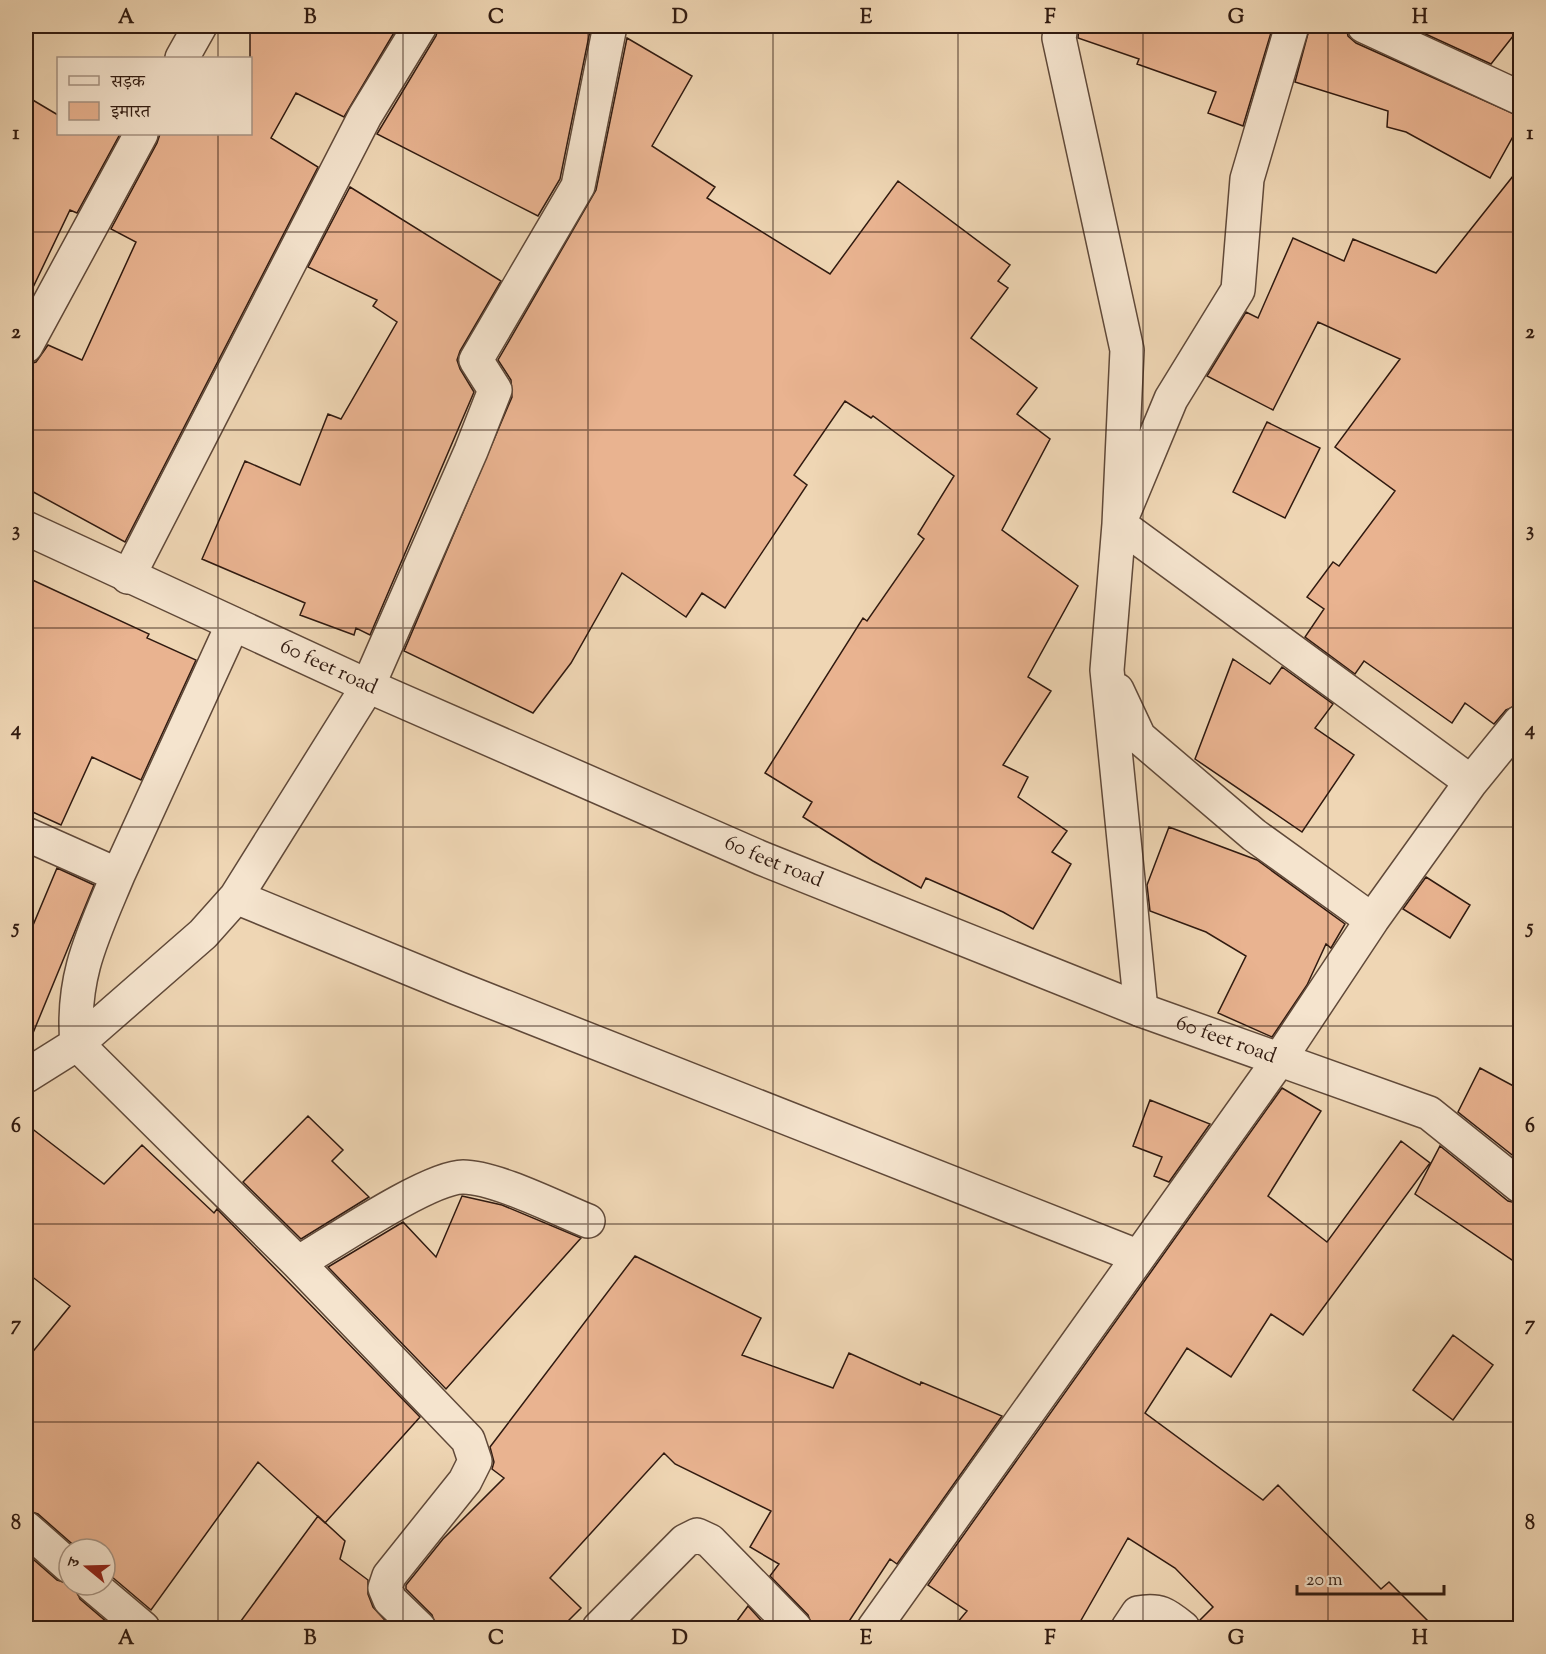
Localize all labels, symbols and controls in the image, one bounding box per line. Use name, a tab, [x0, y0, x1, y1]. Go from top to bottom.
text: A	[118, 4, 135, 33]
text: B	[304, 4, 317, 33]
text: C	[488, 4, 504, 33]
text: D	[672, 4, 688, 33]
text: E	[860, 4, 873, 33]
text: F	[1044, 4, 1056, 33]
text: G	[1228, 4, 1245, 33]
text: H	[1412, 4, 1428, 33]
legend	[57, 57, 252, 135]
text: सड़क	[110, 70, 146, 96]
text: इमारत	[110, 100, 151, 126]
text: 1	[13, 120, 20, 149]
text: 1	[1527, 120, 1534, 149]
text: 2	[11, 319, 21, 348]
text: 2	[1525, 319, 1535, 348]
text: 3	[12, 517, 20, 546]
text: 3	[1526, 517, 1534, 546]
street label: 60 feet road	[275, 632, 382, 703]
text: 4	[10, 716, 21, 745]
text: 4	[1524, 716, 1535, 745]
street label: 60 feet road	[719, 829, 828, 896]
text: 5	[11, 914, 20, 943]
text: 5	[1525, 914, 1534, 943]
street label: 60 feet road	[1171, 1009, 1280, 1072]
text: 6	[11, 1113, 21, 1142]
text: 6	[1525, 1113, 1535, 1142]
text: 7	[11, 1311, 22, 1340]
text: 7	[1525, 1311, 1536, 1340]
text: 8	[11, 1510, 21, 1539]
text: 8	[1525, 1510, 1535, 1539]
north arrow	[57, 1537, 117, 1597]
text: उ	[63, 1554, 88, 1571]
scale bar	[1297, 1558, 1444, 1596]
text: 20 m	[1306, 1568, 1343, 1594]
text: A	[118, 1625, 135, 1654]
text: B	[304, 1625, 317, 1654]
text: C	[488, 1625, 504, 1654]
text: D	[672, 1625, 688, 1654]
text: E	[860, 1625, 873, 1654]
text: F	[1044, 1625, 1056, 1654]
text: G	[1228, 1625, 1245, 1654]
text: H	[1412, 1625, 1428, 1654]

